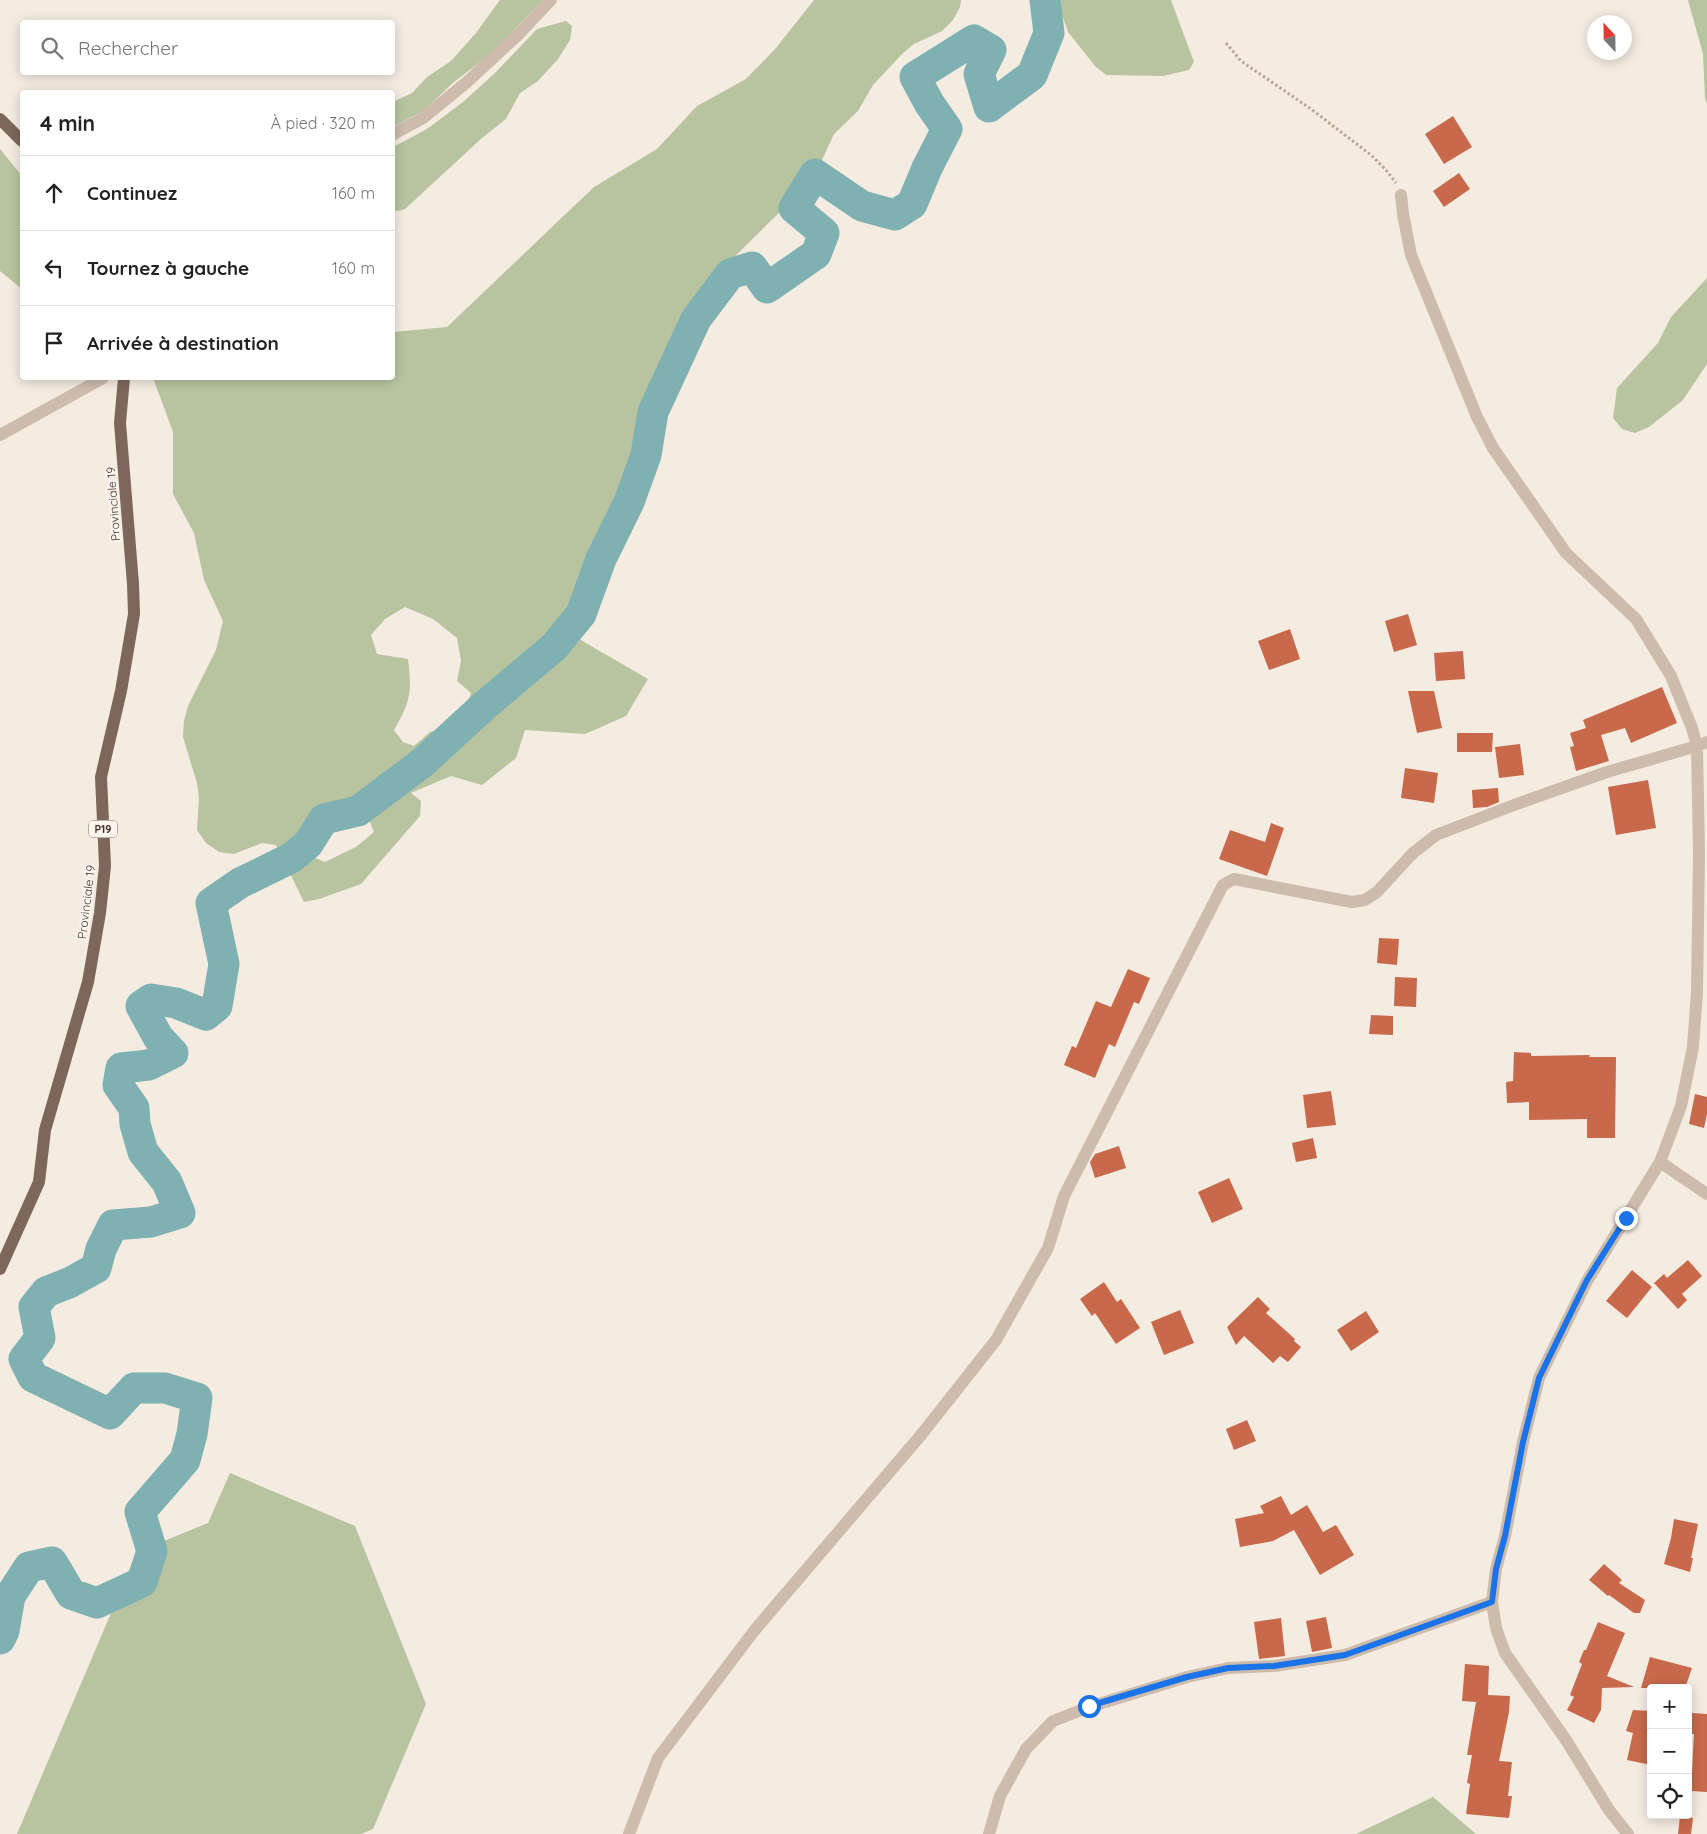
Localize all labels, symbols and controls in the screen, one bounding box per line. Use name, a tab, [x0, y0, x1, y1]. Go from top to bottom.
north arrow	[1587, 15, 1632, 60]
search box	[20, 20, 395, 75]
icon: search	[38, 34, 66, 62]
text: Rechercher	[78, 36, 178, 60]
text: 4 min	[40, 110, 95, 136]
text: À pied · 320 m	[271, 113, 375, 133]
icon: ahead	[40, 179, 68, 207]
text: Continuez	[87, 181, 177, 205]
text: 160 m	[332, 183, 375, 203]
icon: left	[40, 254, 68, 282]
text: Tournez à gauche	[87, 256, 249, 280]
text: 160 m	[332, 258, 375, 278]
icon: arrive	[40, 329, 68, 357]
text: Arrivée à destination	[87, 331, 279, 355]
street label: Provinciale 19	[103, 466, 123, 542]
road number: P19	[89, 821, 117, 838]
street label: Provinciale 19	[74, 864, 98, 940]
route end	[1615, 1207, 1638, 1230]
map controls	[1647, 1684, 1692, 1819]
button: +	[1647, 1684, 1692, 1729]
route start	[1078, 1695, 1101, 1718]
button: −	[1647, 1729, 1692, 1774]
button: locate	[1647, 1774, 1692, 1819]

